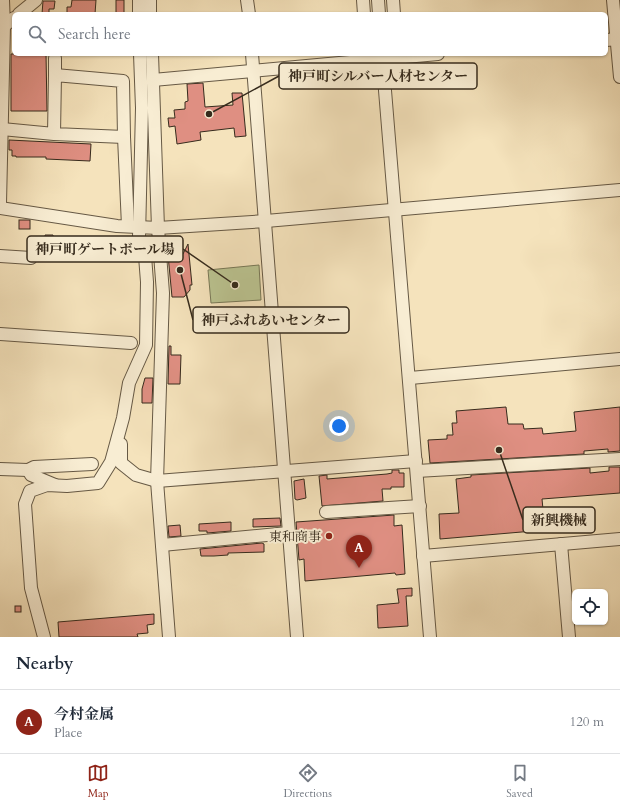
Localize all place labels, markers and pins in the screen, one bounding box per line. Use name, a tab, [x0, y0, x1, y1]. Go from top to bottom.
callout: 神戸町シルバー人材センター	[279, 63, 477, 89]
callout: 神戸町ゲートボール場	[27, 236, 183, 262]
callout: 神戸ふれあいセンター	[193, 307, 349, 333]
callout: 新興機械	[523, 507, 595, 533]
place label: 東和商事	[269, 528, 321, 546]
marker: 東和商事	[324, 531, 334, 541]
pin: A	[346, 535, 372, 568]

